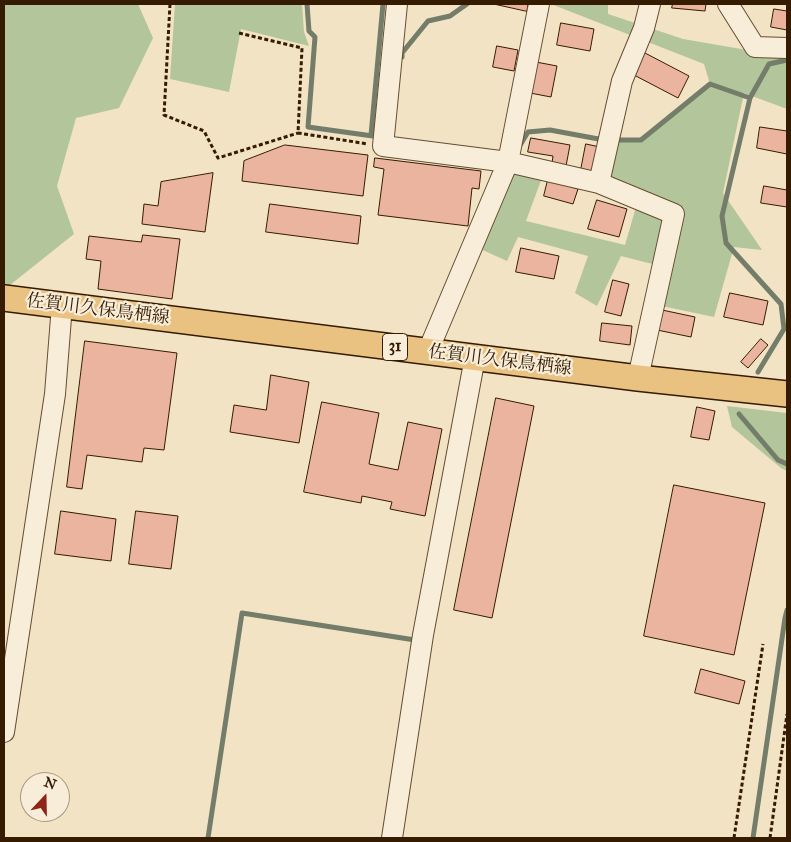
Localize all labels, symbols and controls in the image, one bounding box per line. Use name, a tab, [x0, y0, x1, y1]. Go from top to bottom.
street label: 佐賀川久保鳥栖線	[25, 291, 171, 329]
road number: 31	[382, 334, 408, 361]
street label: 佐賀川久保鳥栖線	[427, 342, 573, 380]
north arrow	[20, 772, 70, 822]
text: N	[42, 773, 59, 794]

